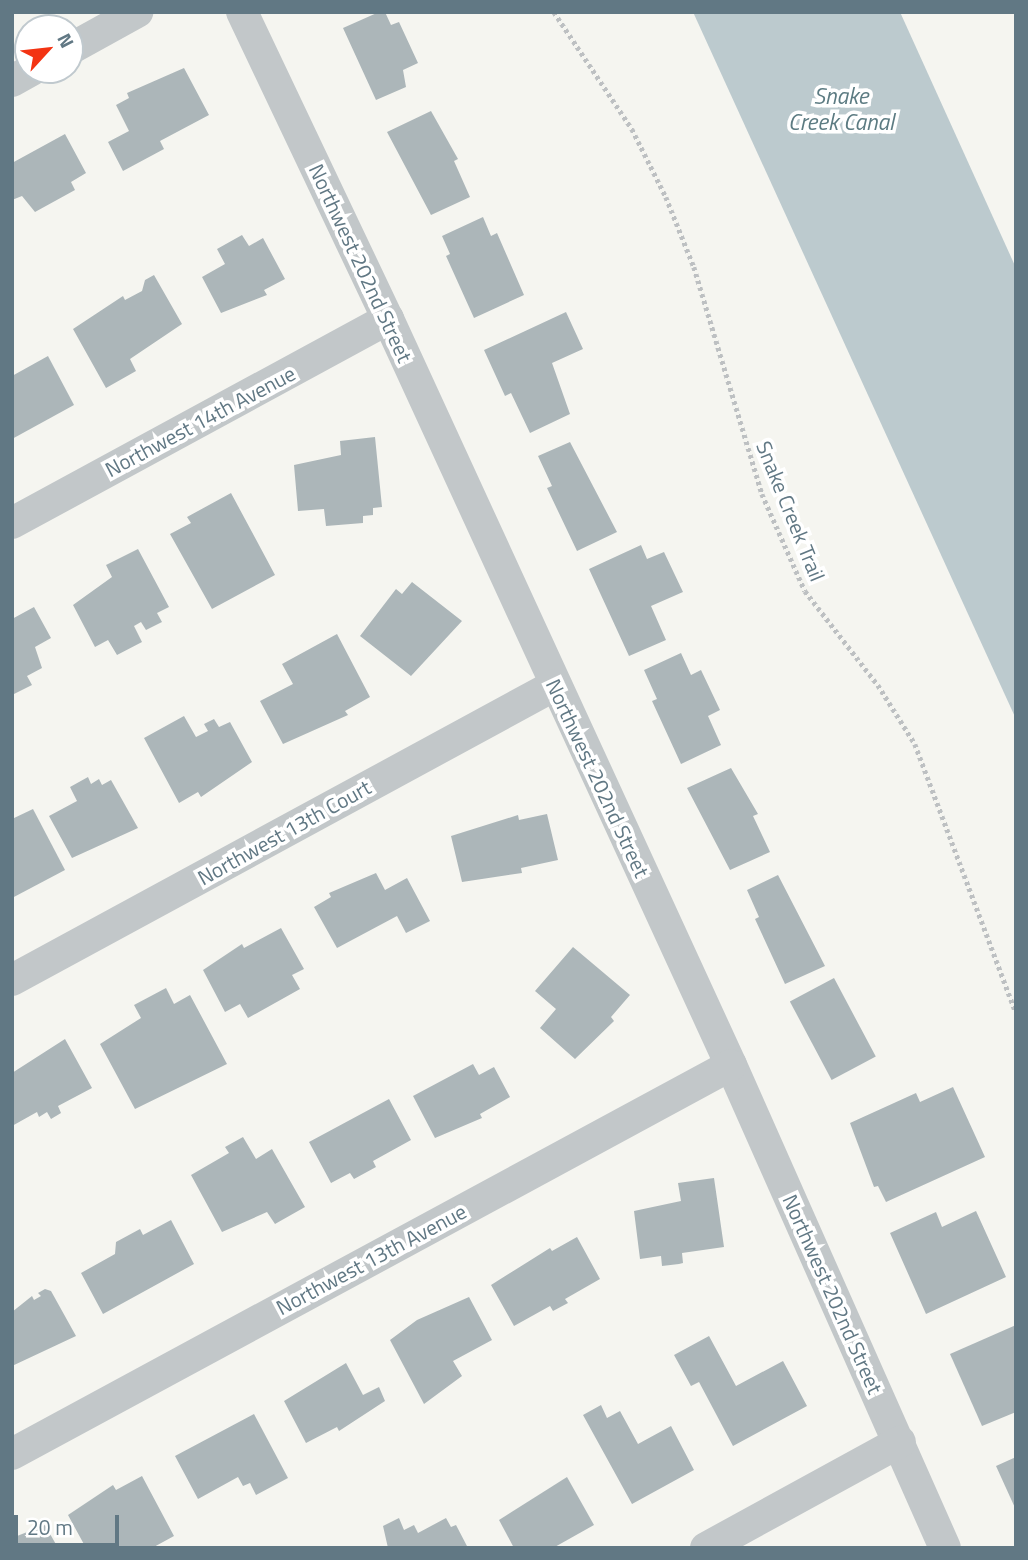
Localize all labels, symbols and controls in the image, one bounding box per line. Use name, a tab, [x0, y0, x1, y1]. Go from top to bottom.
north arrow	[14, 14, 84, 84]
text: N	[50, 28, 82, 53]
water label: Snake Creek Canal	[788, 82, 894, 136]
street label: Northwest 202nd Street	[304, 160, 418, 366]
street label: Northwest 14th Avenue	[101, 360, 299, 482]
street label: Snake Creek Trail	[751, 437, 831, 585]
street label: Northwest 202nd Street	[541, 675, 655, 881]
street label: Northwest 13th Court	[193, 774, 375, 890]
street label: Northwest 202nd Street	[778, 1190, 888, 1398]
street label: Northwest 13th Avenue	[272, 1198, 470, 1320]
scale bar	[18, 1500, 122, 1544]
text: 20 m	[27, 1511, 73, 1543]

